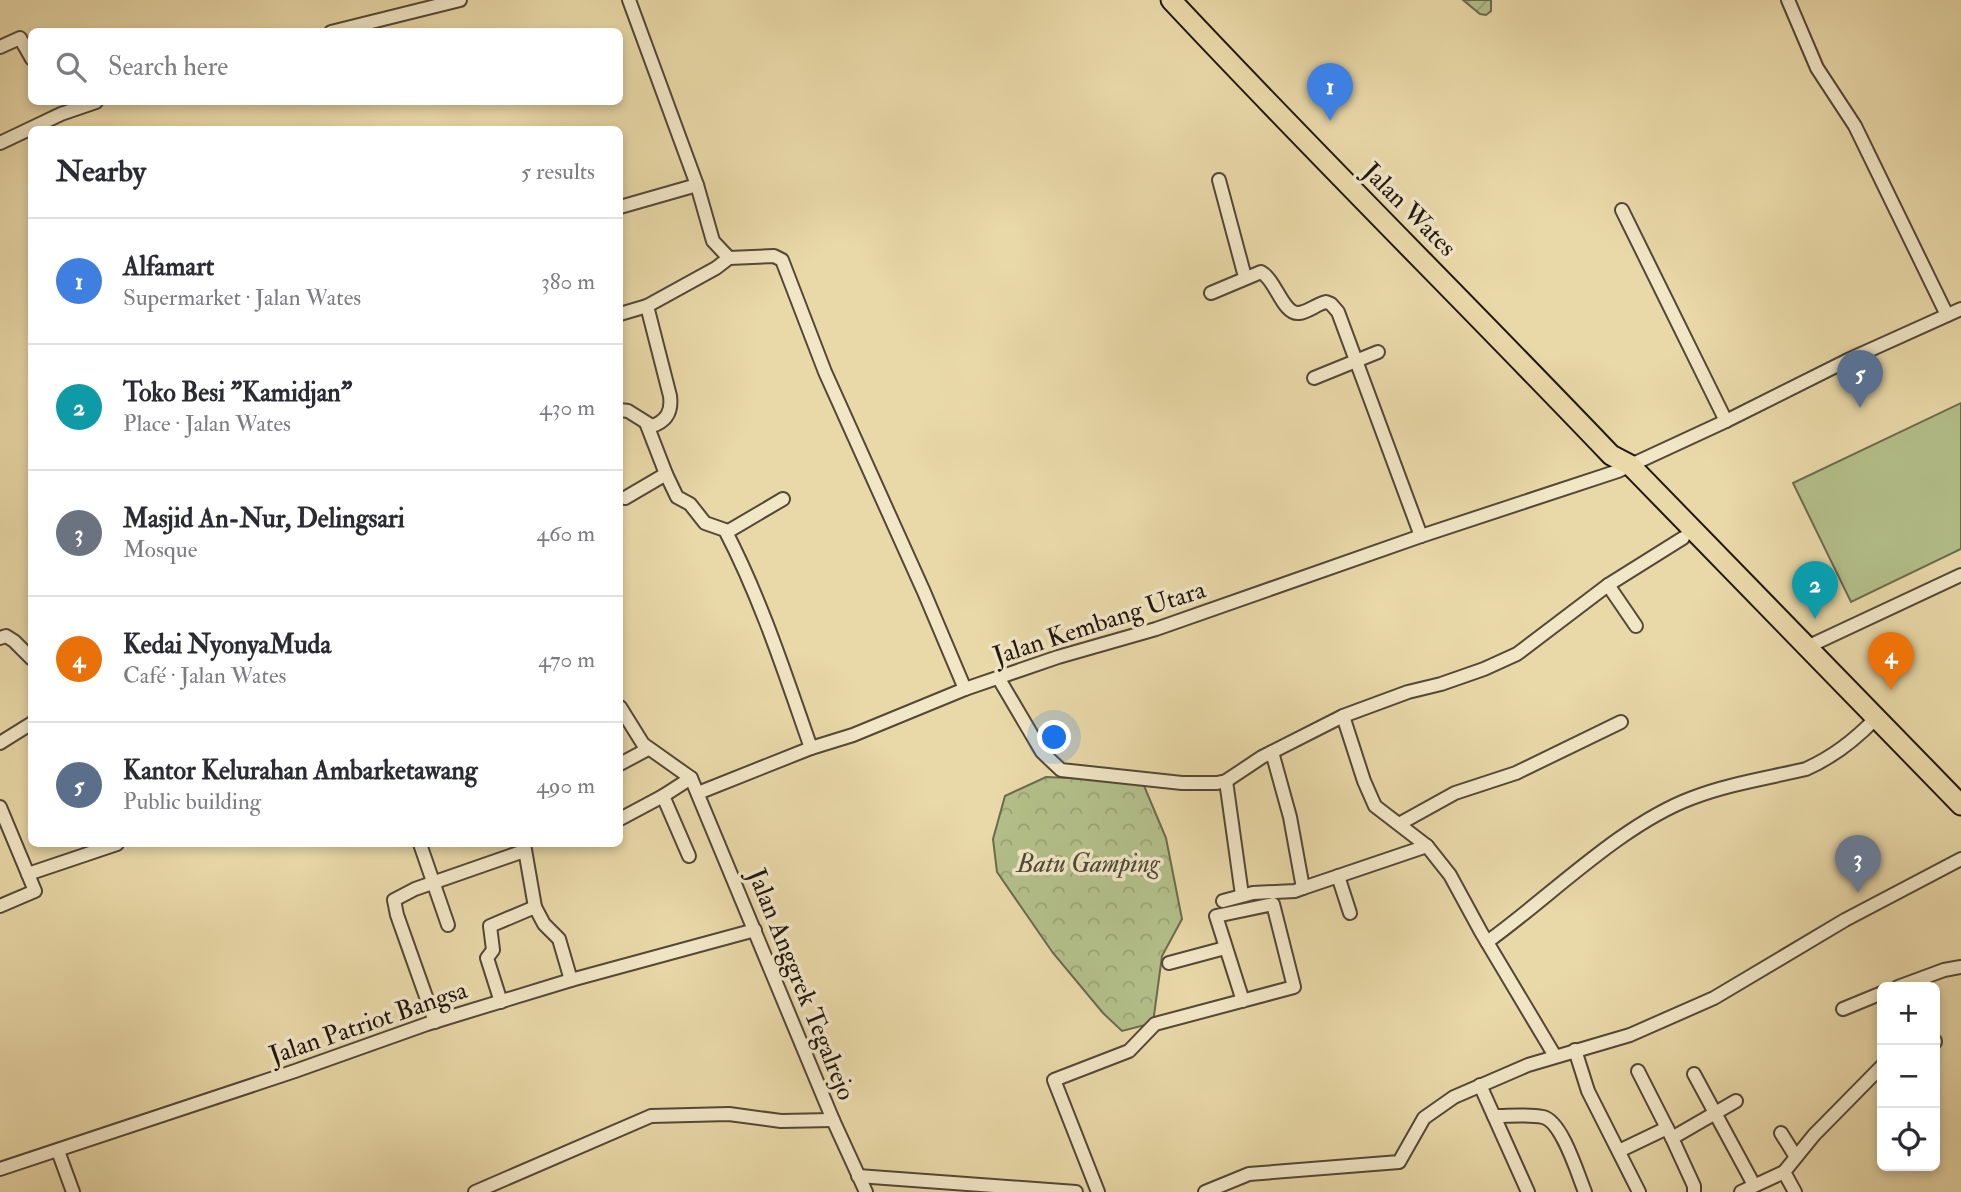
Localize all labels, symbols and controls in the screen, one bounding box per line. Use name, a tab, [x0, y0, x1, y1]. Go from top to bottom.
search box	[28, 28, 623, 105]
icon: search	[52, 48, 90, 86]
text: Search here	[108, 51, 228, 83]
pin: 1	[1307, 63, 1353, 121]
text: Nearby	[56, 153, 146, 190]
street label: Jalan Wates	[1355, 155, 1463, 263]
text: 5 results	[521, 157, 595, 186]
text: Alfamart	[123, 251, 214, 283]
text: 1	[75, 267, 83, 296]
text: 380 m	[541, 267, 595, 296]
text: Supermarket · Jalan Wates	[123, 283, 361, 312]
pin: 5	[1837, 350, 1883, 408]
text: Toko Besi "Kamidjan"	[123, 377, 352, 409]
text: 2	[73, 393, 85, 422]
text: 430 m	[539, 393, 595, 422]
text: Place · Jalan Wates	[123, 409, 291, 438]
text: Masjid An-Nur, Delingsari	[123, 503, 405, 535]
text: 3	[75, 519, 83, 548]
text: 460 m	[537, 519, 595, 548]
text: Mosque	[123, 535, 197, 564]
pin: 2	[1792, 561, 1838, 619]
street label: Jalan Kembang Utara	[988, 573, 1210, 673]
text: Kedai NyonyaMuda	[123, 629, 331, 661]
pin: 4	[1868, 632, 1914, 690]
text: 4	[73, 645, 85, 674]
text: 470 m	[538, 645, 595, 674]
text: Café · Jalan Wates	[123, 661, 286, 690]
your location	[1037, 720, 1071, 754]
text: Kantor Kelurahan Ambarketawang	[123, 755, 478, 787]
text: 5	[74, 771, 84, 800]
text: 490 m	[536, 771, 595, 800]
text: Public building	[123, 787, 261, 816]
pin: 3	[1835, 835, 1881, 893]
park label: Batu Gamping	[1014, 848, 1161, 880]
street label: Jalan Anggrek Tegalrejo	[740, 863, 862, 1105]
street label: Jalan Patriot Bangsa	[264, 974, 472, 1072]
map controls	[1877, 982, 1940, 1171]
button: +	[1877, 982, 1940, 1045]
button: −	[1877, 1045, 1940, 1108]
button: locate	[1877, 1108, 1940, 1171]

